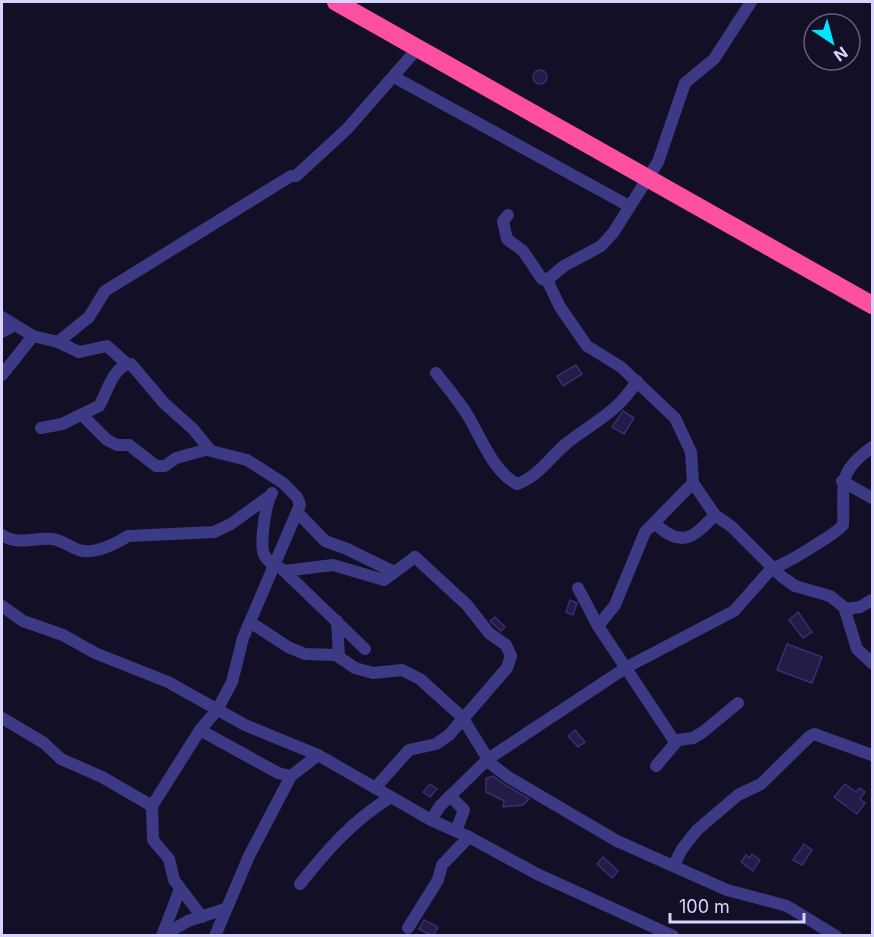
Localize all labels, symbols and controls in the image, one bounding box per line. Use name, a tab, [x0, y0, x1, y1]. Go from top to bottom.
north arrow	[802, 12, 862, 72]
text: N	[830, 42, 852, 66]
scale bar	[670, 886, 804, 924]
text: 100 m	[679, 896, 730, 917]

